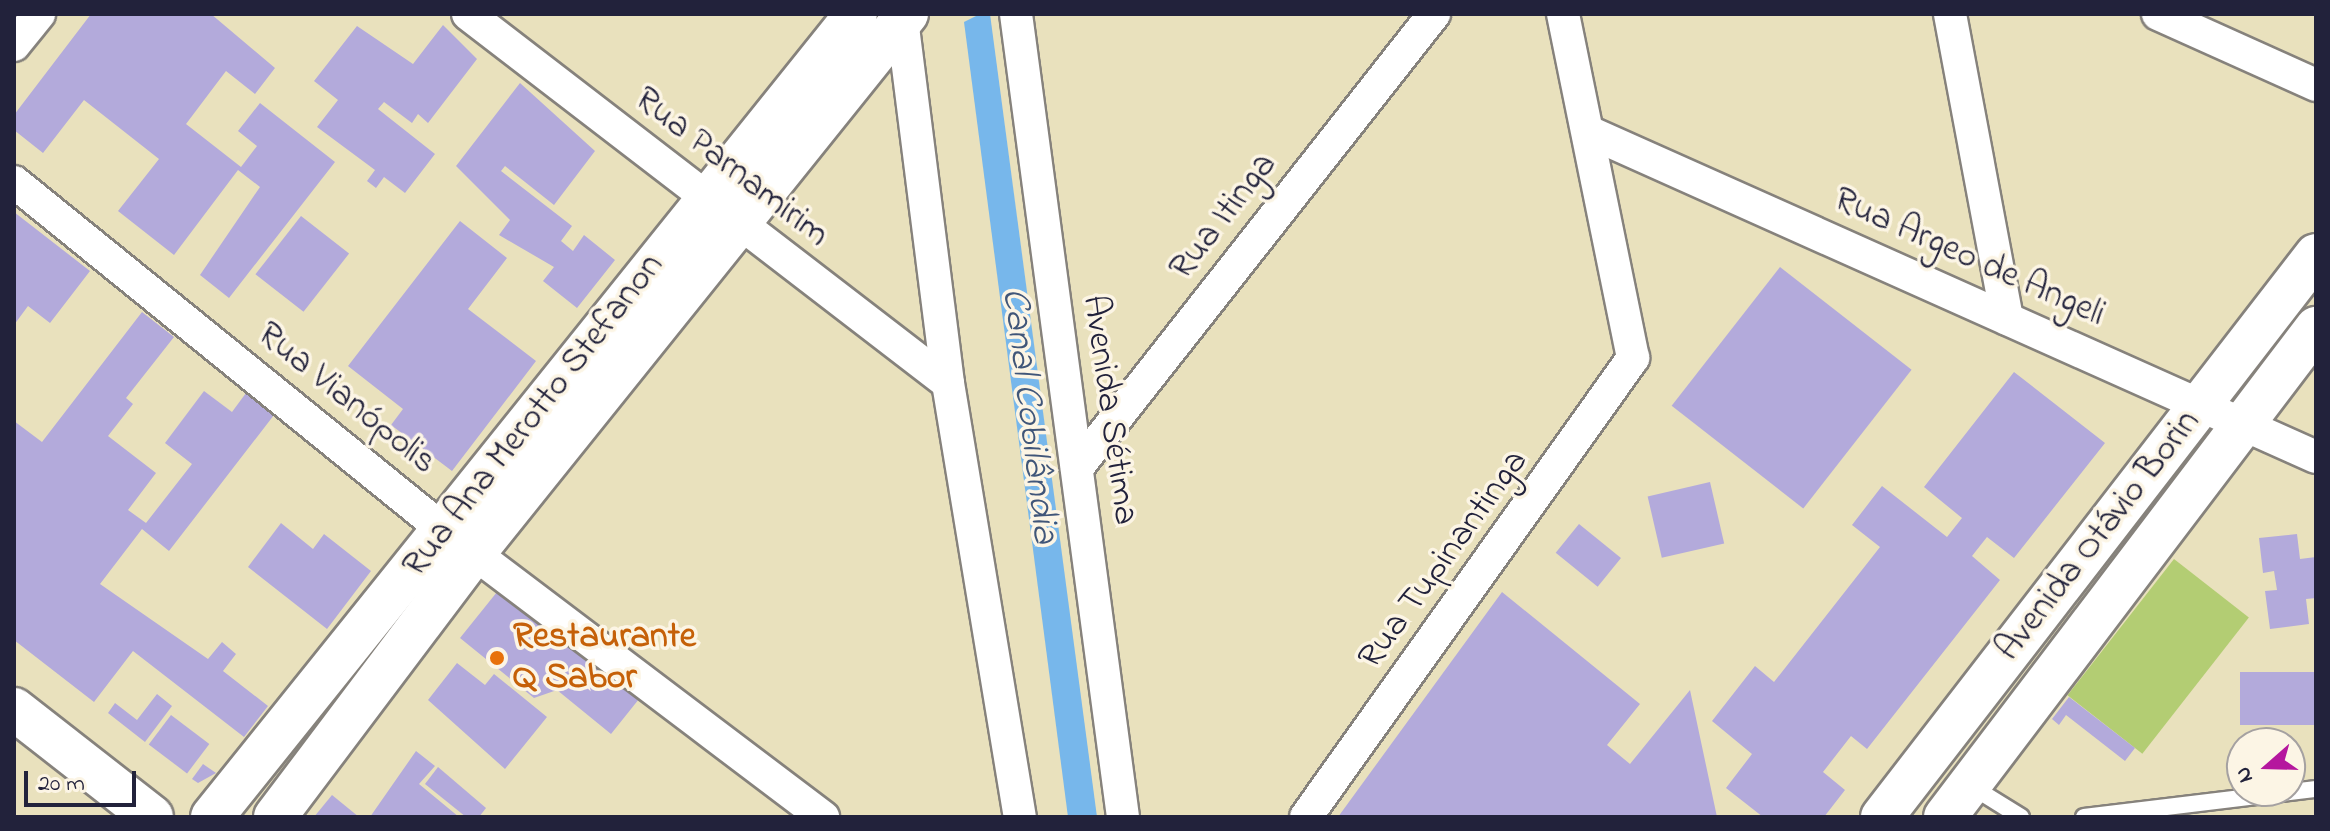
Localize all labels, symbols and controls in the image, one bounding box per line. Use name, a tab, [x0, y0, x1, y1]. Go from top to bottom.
street label: Rua Parnamirim	[625, 79, 837, 257]
street label: Rua Itinga	[1161, 145, 1287, 289]
street label: Rua Argeo de Angeli	[1827, 179, 2111, 337]
street label: Rua Ana Merotto Stefanon	[394, 246, 674, 586]
water label: Canal Cobilândia	[990, 286, 1066, 546]
street label: Avenida Sétima	[1072, 292, 1146, 528]
street label: Rua Vianópolis	[248, 314, 444, 484]
street label: Avenida Otávio Borin	[1988, 402, 2210, 670]
street label: Rua Tupinantinga	[1350, 442, 1538, 678]
place label: Restaurante Q Sabor	[513, 615, 696, 700]
marker: Restaurante Q Sabor	[488, 649, 506, 667]
north arrow	[2226, 727, 2306, 807]
scale bar	[28, 755, 140, 805]
text: N	[2228, 762, 2263, 787]
text: 20 m	[38, 767, 85, 802]

